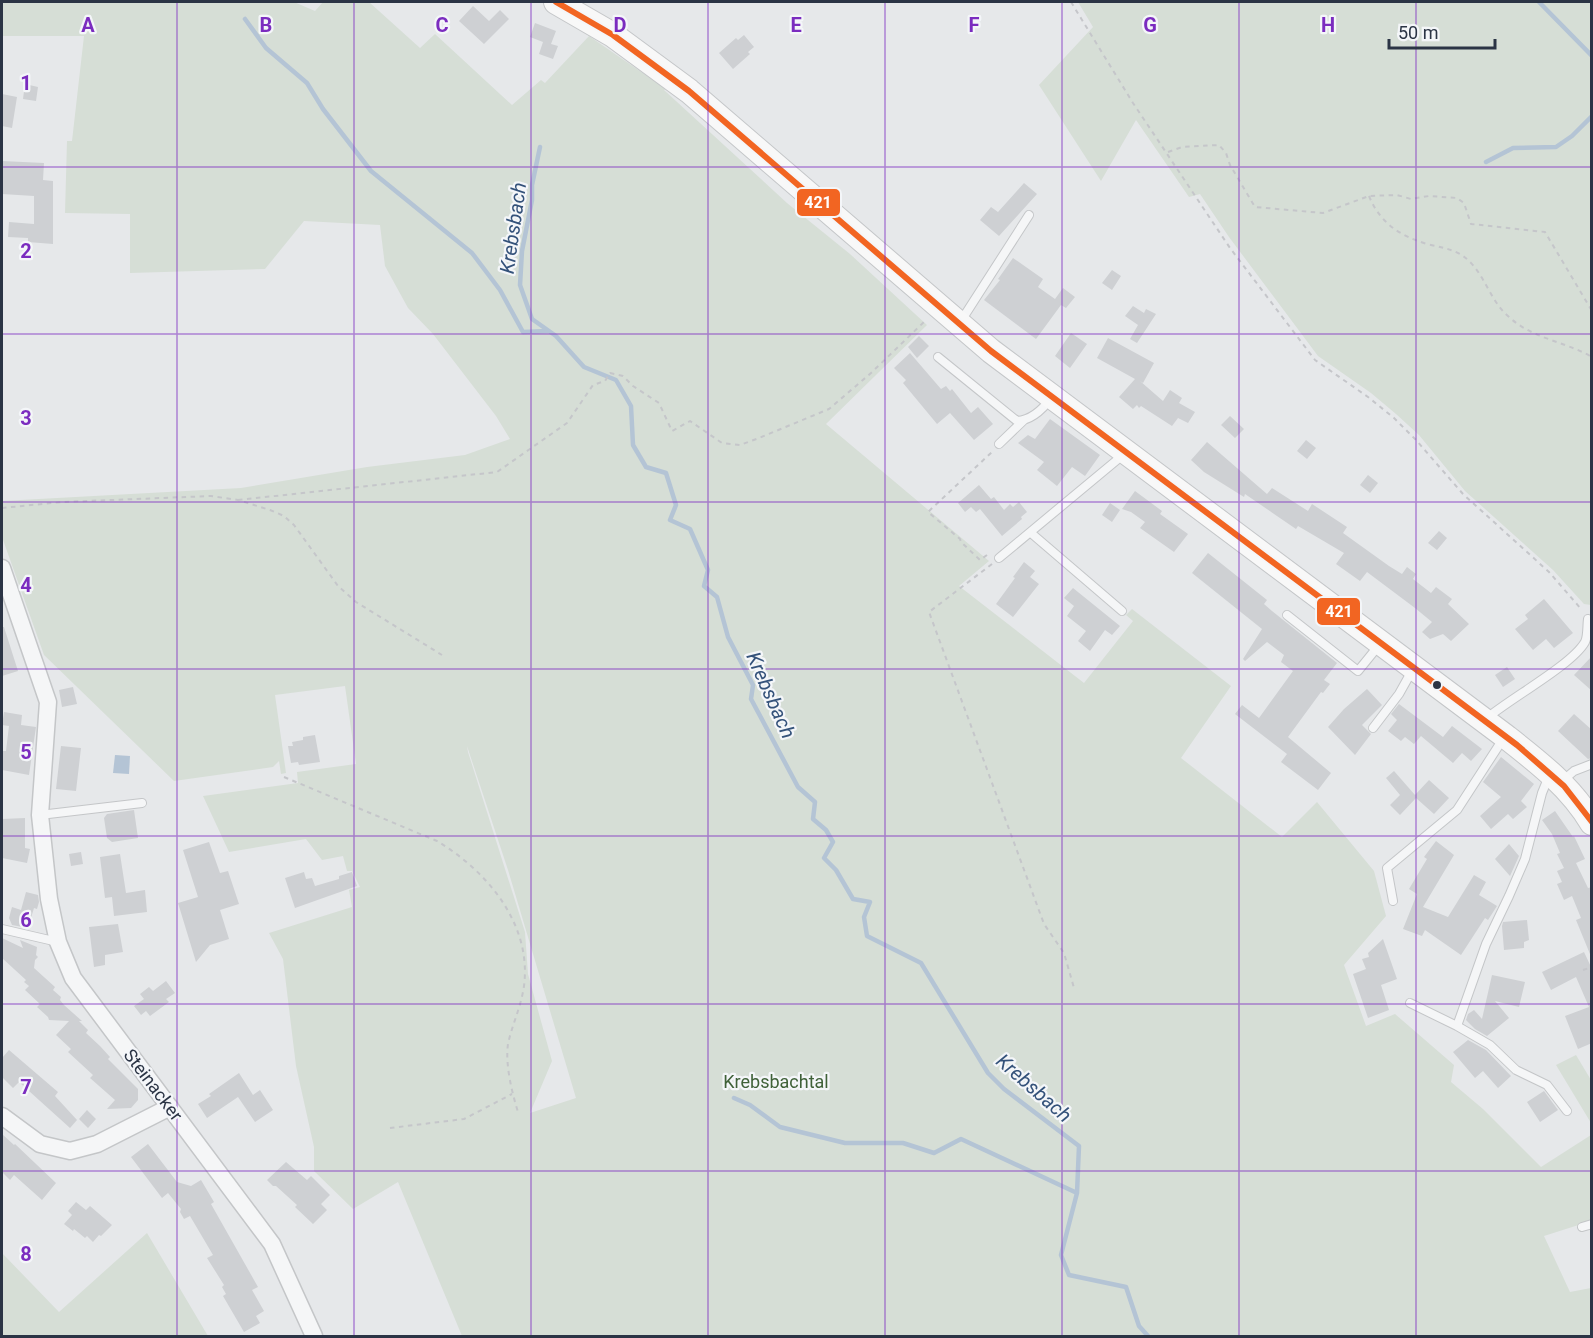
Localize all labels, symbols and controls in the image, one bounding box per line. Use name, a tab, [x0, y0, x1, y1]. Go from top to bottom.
scale bar	[1389, 12, 1496, 50]
text: A	[81, 13, 95, 37]
text: B	[260, 13, 272, 37]
text: C	[435, 13, 449, 37]
text: D	[614, 13, 627, 37]
text: E	[790, 13, 802, 37]
text: F	[969, 13, 980, 37]
text: G	[1143, 13, 1157, 37]
text: H	[1321, 13, 1335, 37]
text: 50 m	[1398, 22, 1438, 43]
text: 1	[20, 71, 32, 95]
water label: Krebsbach	[495, 181, 531, 275]
line badge: 421	[796, 188, 841, 217]
text: 421	[804, 193, 832, 212]
text: 2	[20, 239, 32, 263]
text: 3	[20, 406, 32, 430]
text: 4	[20, 573, 32, 597]
line badge: 421	[1316, 597, 1361, 626]
text: 421	[1325, 602, 1353, 621]
water label: Krebsbach	[741, 648, 801, 742]
unlabelled marker	[1431, 679, 1443, 691]
text: 5	[20, 740, 32, 764]
text: 6	[20, 908, 32, 932]
street label: Steinacker	[120, 1045, 187, 1125]
water label: Krebsbach	[991, 1049, 1077, 1127]
park label: Krebsbachtal	[723, 1071, 829, 1092]
text: 7	[20, 1075, 32, 1099]
text: 8	[20, 1242, 32, 1266]

